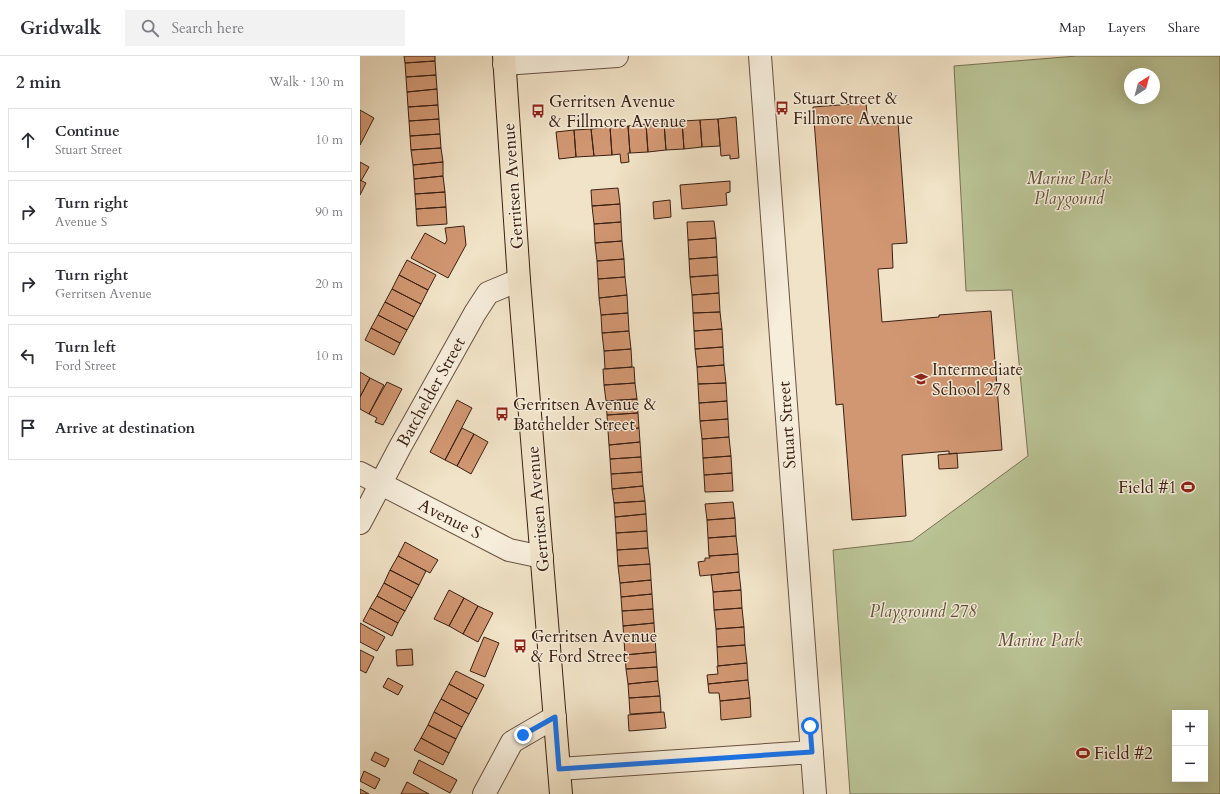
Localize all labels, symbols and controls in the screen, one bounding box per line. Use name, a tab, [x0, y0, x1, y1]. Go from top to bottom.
search box	[125, 10, 405, 46]
text: Gridwalk	[20, 15, 101, 41]
icon: search	[139, 17, 161, 39]
text: Search here	[171, 18, 244, 38]
text: Map	[1059, 18, 1086, 37]
text: Layers	[1108, 18, 1146, 37]
text: Share	[1168, 18, 1200, 37]
north arrow	[1124, 68, 1160, 104]
text: 2 min	[16, 71, 61, 94]
text: Walk · 130 m	[269, 73, 344, 91]
place label: Stuart Street & Fillmore Avenue	[793, 87, 913, 130]
place label: Gerritsen Avenue & Fillmore Avenue	[549, 90, 687, 133]
bus stop icon: Stuart Street & Fillmore Avenue	[774, 100, 790, 116]
bus stop icon: Gerritsen Avenue & Fillmore Avenue	[530, 103, 546, 119]
text: Continue	[55, 121, 120, 141]
street label: Gerritsen Avenue	[497, 122, 529, 250]
icon: ahead	[17, 129, 39, 151]
text: 10 m	[315, 131, 343, 149]
text: Stuart Street	[55, 141, 122, 159]
park label: Marine Park Playgound	[1027, 167, 1112, 210]
text: Turn right	[55, 193, 128, 213]
icon: right	[17, 201, 39, 223]
text: 90 m	[315, 203, 343, 221]
text: Avenue S	[55, 213, 107, 231]
text: Turn right	[55, 265, 128, 285]
icon: right	[17, 273, 39, 295]
text: 20 m	[315, 275, 343, 293]
text: Gerritsen Avenue	[55, 285, 152, 303]
street label: Batchelder Street	[391, 333, 471, 451]
text: Turn left	[55, 337, 116, 357]
icon: left	[17, 345, 39, 367]
text: 10 m	[315, 347, 343, 365]
text: Ford Street	[55, 357, 116, 375]
place label: Intermediate School 278	[932, 358, 1023, 401]
school or university icon: Intermediate School 278	[913, 371, 929, 387]
street label: Stuart Street	[772, 380, 802, 470]
place label: Gerritsen Avenue & Batchelder Street	[513, 393, 657, 436]
bus stop icon: Gerritsen Avenue & Batchelder Street	[494, 406, 510, 422]
icon: arrive	[17, 417, 39, 439]
text: Arrive at destination	[55, 418, 195, 438]
street label: Gerritsen Avenue	[521, 445, 555, 573]
place label: Field #1	[1118, 476, 1177, 499]
sports icon: Field #1	[1180, 479, 1196, 495]
street label: Avenue S	[414, 493, 486, 545]
park label: Playground 278	[869, 600, 977, 623]
place label: Gerritsen Avenue & Ford Street	[531, 625, 658, 668]
park label: Marine Park	[998, 629, 1083, 652]
bus stop icon: Gerritsen Avenue & Ford Street	[512, 638, 528, 654]
map controls	[1172, 710, 1208, 782]
button: +	[1172, 710, 1208, 746]
route start	[801, 717, 819, 735]
route end	[514, 726, 532, 744]
place label: Field #2	[1094, 742, 1153, 765]
sports icon: Field #2	[1075, 745, 1091, 761]
button: −	[1172, 746, 1208, 782]

